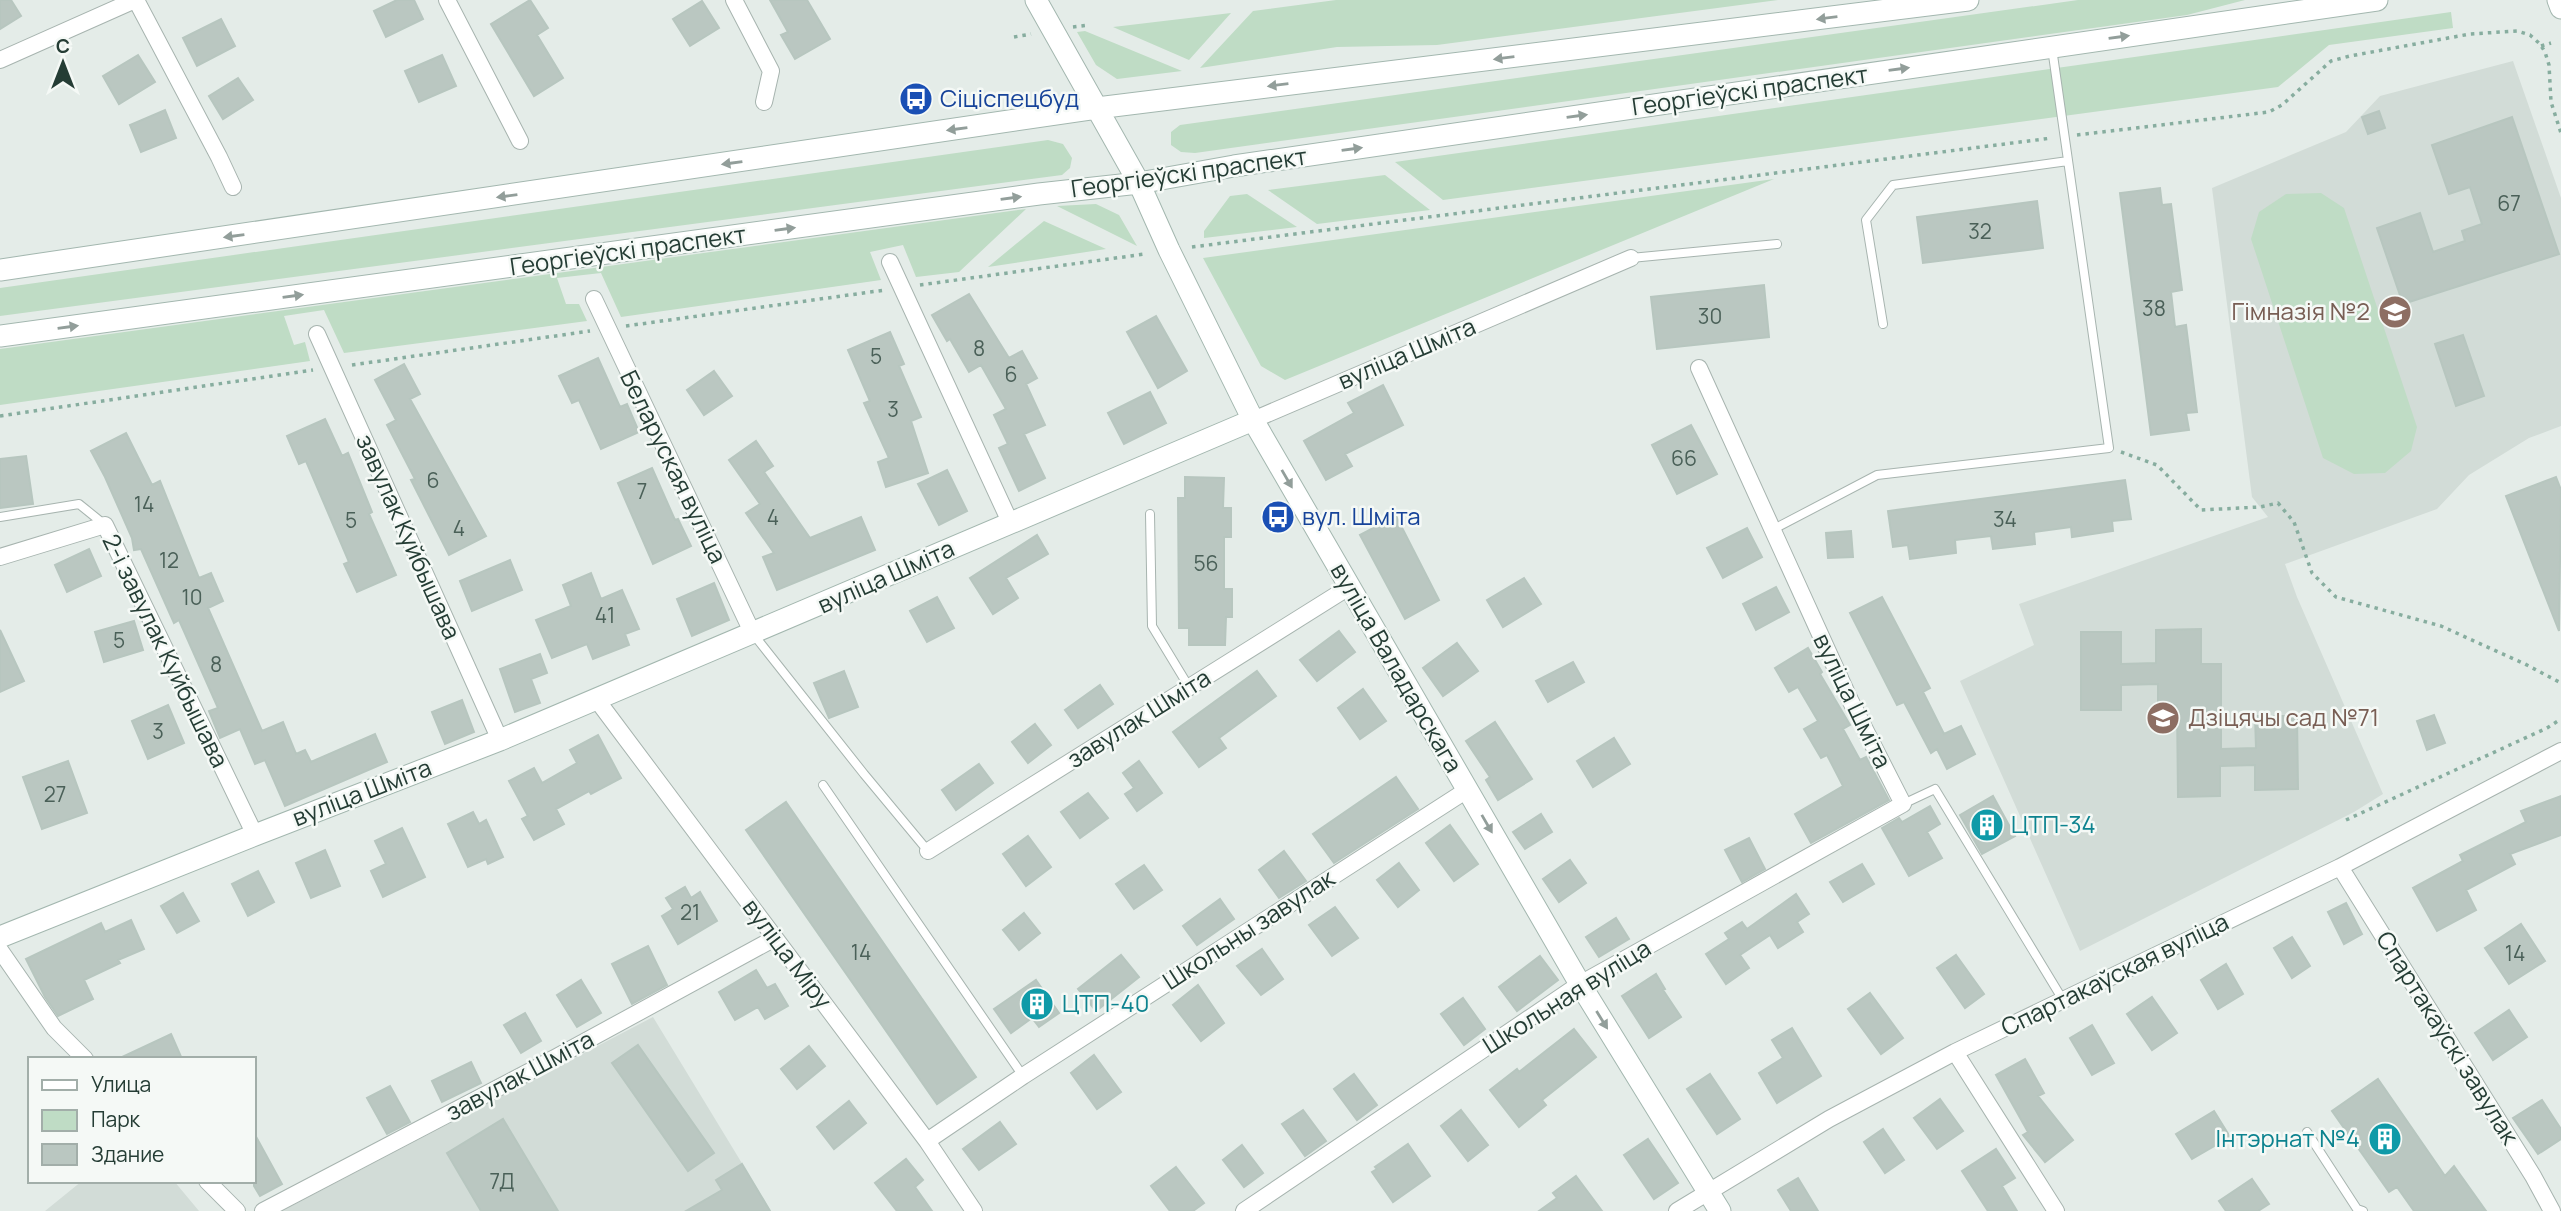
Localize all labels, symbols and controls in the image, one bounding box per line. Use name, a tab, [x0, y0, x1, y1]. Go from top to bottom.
one-way arrow	[1816, 12, 1838, 23]
north arrow	[28, 28, 98, 98]
one-way arrow	[2108, 32, 2130, 43]
text: С	[56, 33, 70, 59]
one-way arrow	[1493, 52, 1515, 63]
street label: Георгіеўскі праспект	[1630, 57, 1870, 122]
one-way arrow	[1888, 64, 1910, 75]
bus stop icon: Сіціспецбуд	[897, 80, 935, 118]
one-way arrow	[1267, 80, 1289, 91]
place label: Сіціспецбуд	[940, 81, 1079, 114]
one-way arrow	[1566, 110, 1588, 121]
one-way arrow	[946, 124, 968, 135]
street label: Георгіеўскі праспект	[1069, 139, 1309, 204]
one-way arrow	[1341, 143, 1363, 154]
one-way arrow	[721, 157, 743, 168]
house number: 67	[2497, 189, 2521, 217]
one-way arrow	[496, 191, 518, 202]
one-way arrow	[1000, 193, 1022, 204]
street label: Георгіеўскі праспект	[508, 217, 748, 282]
house number: 32	[1968, 217, 1992, 245]
one-way arrow	[775, 223, 797, 234]
one-way arrow	[222, 231, 244, 242]
one-way arrow	[282, 291, 304, 302]
school or university icon: Гімназія №2	[2376, 293, 2414, 331]
house number: 38	[2142, 294, 2166, 322]
place label: Гімназія №2	[2232, 294, 2370, 327]
house number: 30	[1698, 302, 1722, 330]
street label: вуліца Шміта	[1333, 309, 1480, 396]
one-way arrow	[57, 321, 79, 332]
house number: 8	[973, 334, 985, 362]
house number: 5	[870, 342, 882, 370]
house number: 6	[1004, 360, 1018, 388]
street label: Беларуская вуліца	[613, 364, 735, 568]
house number: 3	[887, 395, 899, 423]
street label: завулак Куйбышава	[349, 428, 470, 644]
house number: 66	[1671, 444, 1697, 472]
house number: 6	[426, 466, 440, 494]
one-way arrow	[1281, 469, 1293, 488]
house number: 7	[637, 477, 647, 505]
house number: 14	[134, 490, 154, 518]
bus stop icon: вул. Шміта	[1259, 498, 1297, 536]
place label: вул. Шміта	[1302, 499, 1421, 532]
house number: 4	[767, 503, 779, 531]
house number: 34	[1993, 505, 2017, 533]
house number: 5	[345, 506, 357, 534]
house number: 4	[453, 514, 465, 542]
street label: 2-і завулак Куйбышава	[95, 528, 237, 773]
street label: вуліца Шміта	[812, 531, 959, 620]
house number: 12	[159, 546, 179, 574]
house number: 56	[1193, 549, 1219, 577]
street label: вуліца Валадарскага	[1324, 556, 1471, 778]
house number: 10	[182, 583, 203, 611]
house number: 41	[595, 601, 615, 629]
house number: 5	[113, 626, 125, 654]
street label: вуліца Шміта	[1806, 627, 1900, 773]
house number: 8	[210, 650, 222, 678]
street label: завулак Шміта	[1060, 660, 1216, 775]
school or university icon: Дзіцячы сад №71	[2144, 699, 2182, 737]
place label: Дзіцячы сад №71	[2188, 700, 2379, 733]
house number: 3	[152, 717, 164, 745]
street label: вуліца Шміта	[287, 750, 436, 833]
house number: 27	[44, 780, 66, 808]
building icon: ЦТП-34	[1968, 806, 2006, 844]
place label: ЦТП-34	[2011, 807, 2096, 840]
one-way arrow	[1480, 815, 1493, 834]
street label: Школьны завулак	[1156, 860, 1341, 997]
street label: вуліца Міру	[736, 891, 841, 1015]
house number: 21	[680, 898, 700, 926]
street label: Спартакаўская вуліца	[1995, 904, 2234, 1043]
street label: Спартакаўскі завулак	[2369, 924, 2528, 1151]
street label: Школьная вуліца	[1476, 931, 1656, 1061]
house number: 14	[851, 938, 871, 966]
house number: 14	[2505, 939, 2525, 967]
building icon: ЦТП-40	[1018, 985, 1056, 1023]
place label: ЦТП-40	[1062, 986, 1149, 1019]
one-way arrow	[1596, 1011, 1608, 1030]
street label: завулак Шміта	[439, 1022, 599, 1128]
legend	[28, 1057, 256, 1183]
text: Улица	[91, 1070, 151, 1098]
text: Парк	[91, 1105, 141, 1133]
building icon: Інтэрнат №4	[2366, 1120, 2404, 1158]
place label: Інтэрнат №4	[2216, 1121, 2360, 1154]
text: Здание	[91, 1140, 164, 1168]
house number: 7Д	[489, 1167, 515, 1195]

